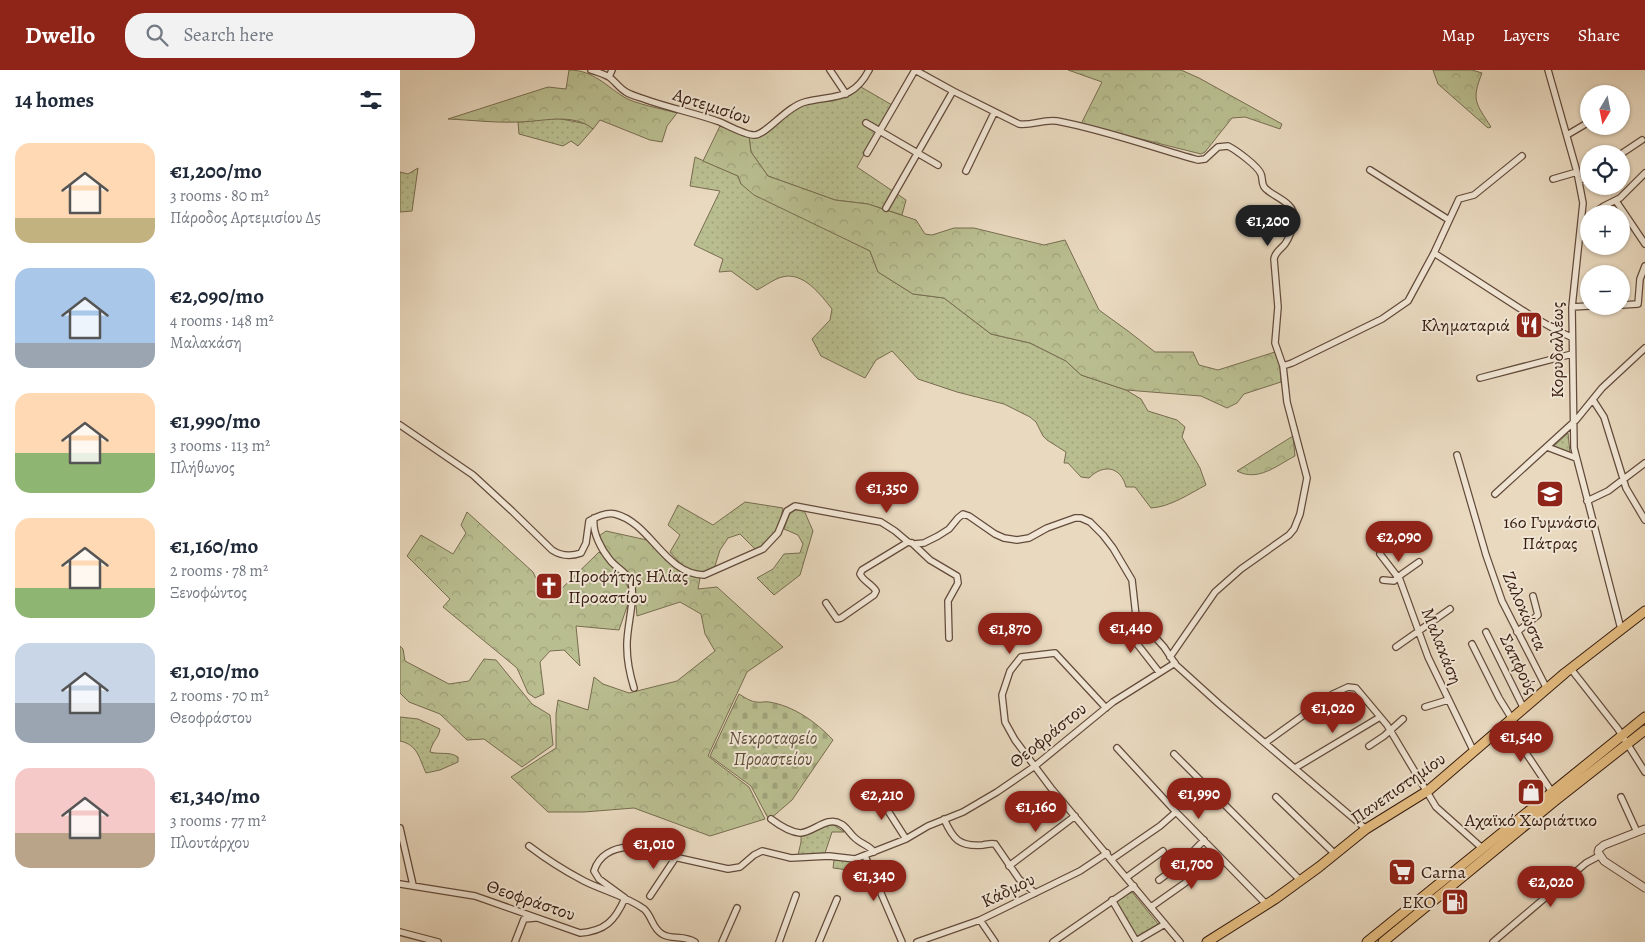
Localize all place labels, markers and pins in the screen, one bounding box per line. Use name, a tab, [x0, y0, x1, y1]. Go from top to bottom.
pin: €1,200	[1227, 204, 1309, 247]
restaurant icon: Κληματαριά	[1514, 310, 1544, 340]
place label: Κληματαριά	[1421, 313, 1510, 337]
pin: €1,350	[846, 472, 928, 514]
school or university icon: 16ο Γυμνάσιο Πάτρας	[1535, 479, 1565, 509]
place label: 16ο Γυμνάσιο Πάτρας	[1503, 510, 1597, 555]
pin: €2,090	[1358, 520, 1440, 563]
place label: Προφήτης Ηλίας Προαστίου	[568, 564, 688, 609]
church icon: Προφήτης Ηλίας Προαστίου	[534, 571, 564, 601]
pin: €1,870	[969, 612, 1051, 655]
pin: €1,440	[1090, 612, 1172, 654]
pin: €1,020	[1292, 692, 1374, 734]
pin: €1,540	[1480, 720, 1562, 763]
shop icon: Αχαϊκό Χωριάτικο	[1516, 777, 1546, 807]
pin: €2,210	[841, 778, 923, 821]
pin: €1,990	[1158, 778, 1240, 820]
pin: €1,160	[995, 790, 1077, 833]
place label: Αχαϊκό Χωριάτικο	[1464, 808, 1597, 832]
pin: €1,010	[613, 828, 695, 870]
pin: €1,700	[1151, 848, 1233, 890]
supermarket icon: Carna	[1387, 857, 1417, 887]
pin: €1,340	[833, 860, 915, 902]
place label: Carna	[1421, 860, 1466, 884]
pin: €2,020	[1510, 866, 1592, 908]
fuel station icon: EKO	[1440, 887, 1470, 917]
place label: EKO	[1402, 890, 1436, 914]

